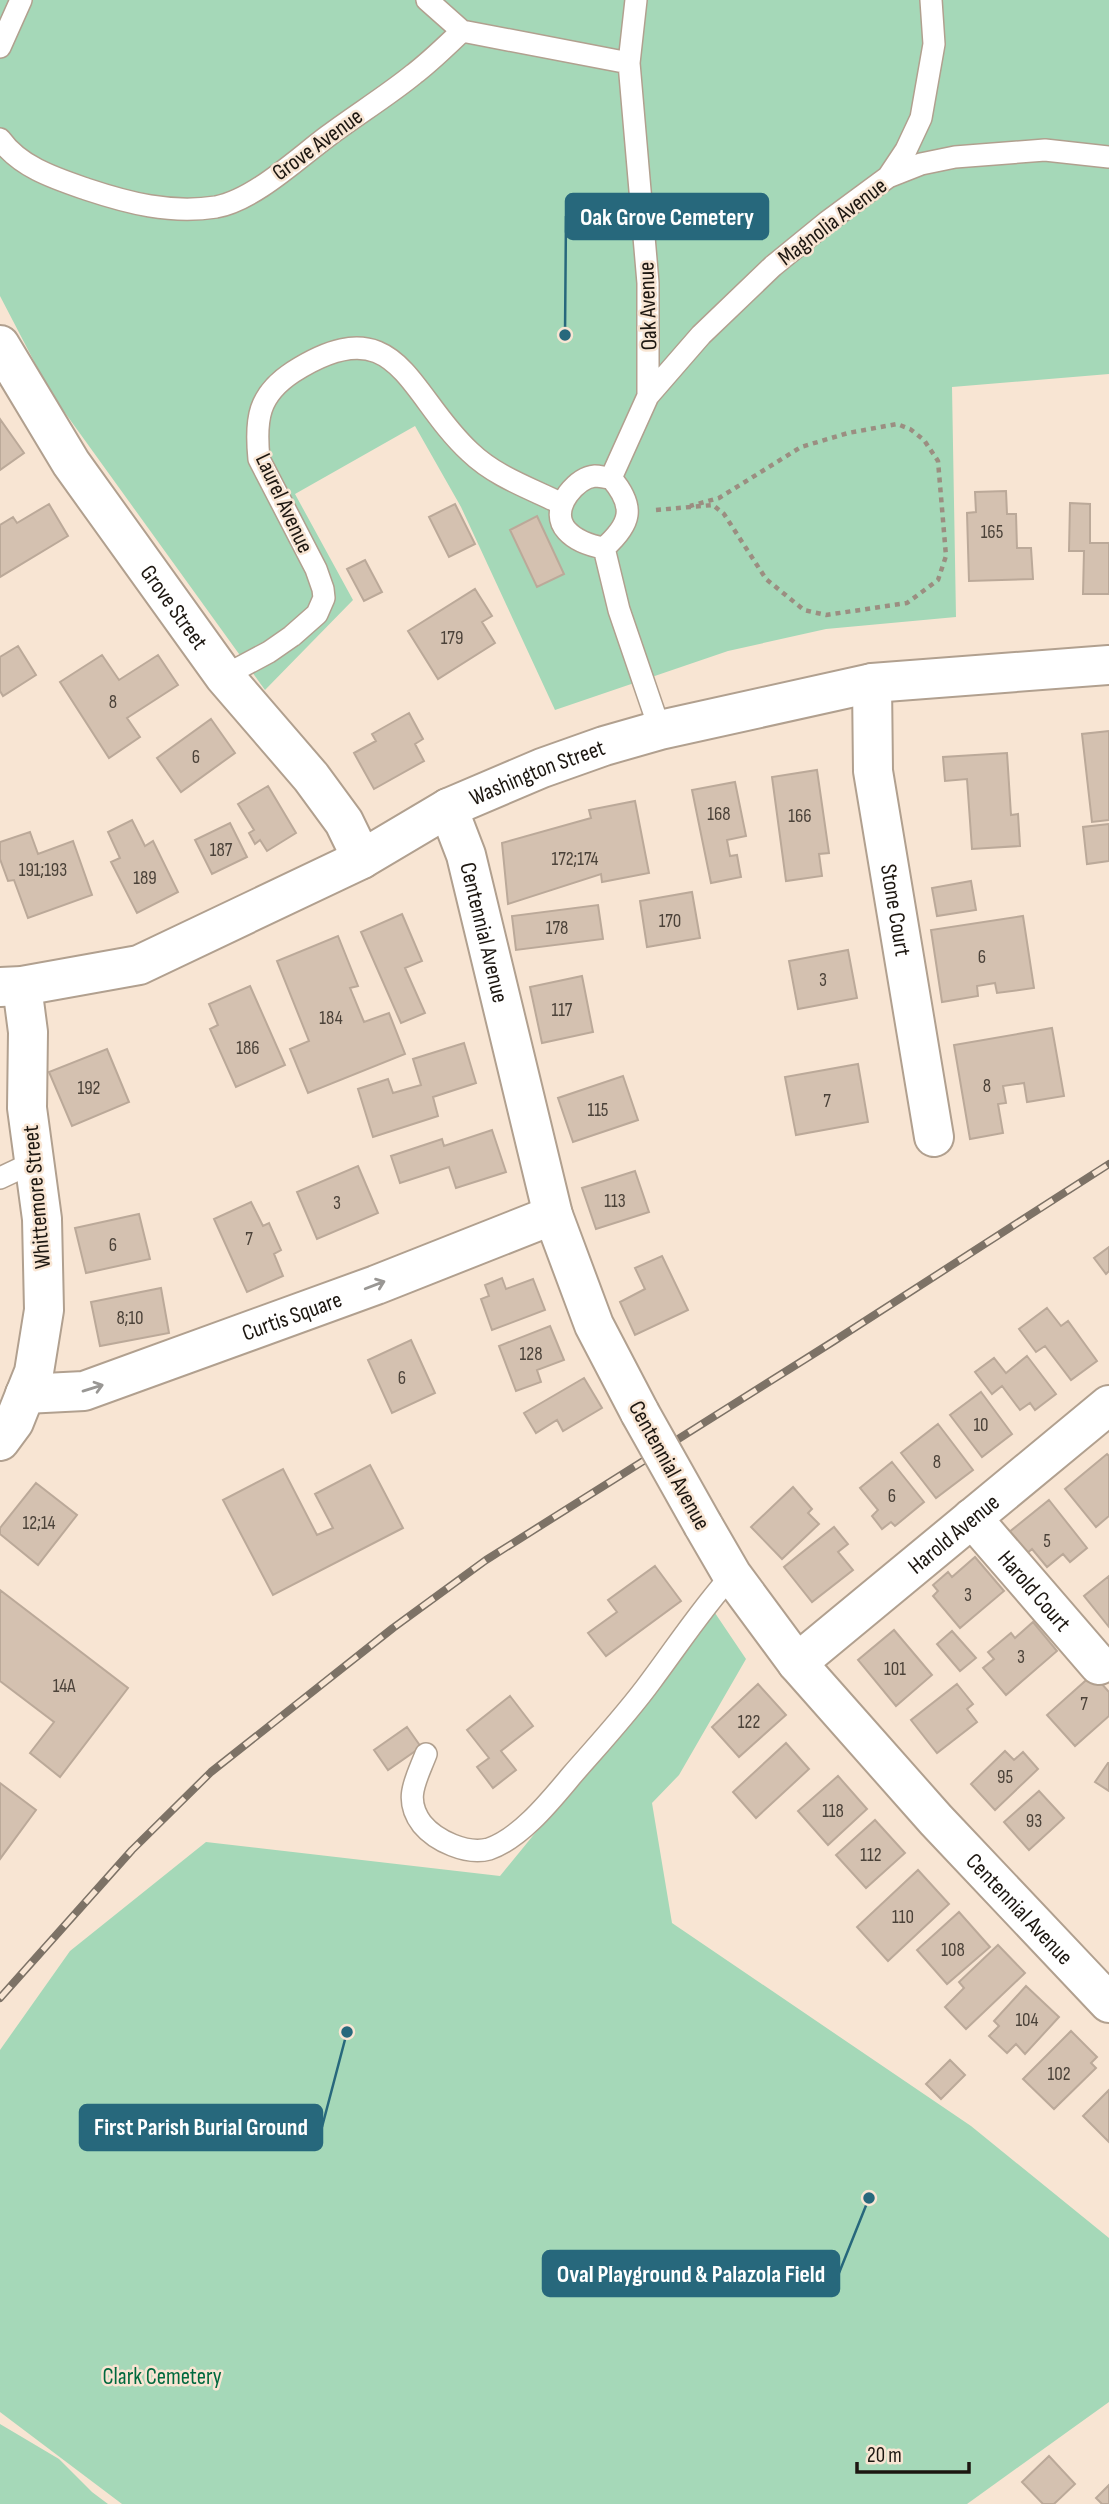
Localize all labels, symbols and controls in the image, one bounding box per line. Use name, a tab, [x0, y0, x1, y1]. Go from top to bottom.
street label: Grove Avenue	[267, 103, 368, 187]
street label: Magnolia Avenue	[773, 172, 892, 272]
callout: Oak Grove Cemetery	[566, 194, 768, 239]
text: Oak Grove Cemetery	[580, 203, 754, 232]
street label: Oak Avenue	[632, 261, 664, 351]
street label: Laurel Avenue	[249, 449, 319, 558]
house number: 165	[981, 521, 1003, 544]
street label: Grove Street	[134, 560, 213, 655]
house number: 179	[441, 627, 463, 650]
house number: 8	[109, 691, 117, 714]
street label: Washington Street	[466, 734, 609, 812]
house number: 6	[192, 746, 200, 769]
house number: 168	[707, 803, 731, 826]
house number: 166	[788, 805, 812, 828]
house number: 187	[210, 839, 233, 862]
house number: 172;174	[552, 848, 598, 871]
house number: 191;193	[19, 859, 67, 882]
street label: Centennial Avenue	[453, 860, 514, 1006]
street label: Stone Court	[874, 862, 917, 958]
house number: 189	[133, 867, 157, 890]
house number: 170	[659, 910, 681, 933]
house number: 178	[546, 917, 568, 940]
house number: 6	[978, 946, 986, 969]
house number: 3	[819, 969, 827, 992]
house number: 117	[552, 999, 573, 1022]
house number: 184	[319, 1007, 343, 1030]
house number: 186	[236, 1037, 260, 1060]
house number: 8	[983, 1075, 991, 1098]
house number: 192	[78, 1077, 100, 1100]
house number: 7	[823, 1090, 831, 1113]
house number: 115	[588, 1099, 608, 1122]
street label: Whittemore Street	[17, 1124, 57, 1270]
house number: 113	[604, 1190, 626, 1213]
house number: 3	[333, 1192, 341, 1215]
house number: 7	[245, 1228, 253, 1251]
house number: 6	[109, 1234, 117, 1257]
one-way arrow	[364, 1278, 386, 1291]
street label: Curtis Square	[238, 1286, 346, 1347]
house number: 8;10	[116, 1307, 144, 1330]
house number: 128	[519, 1343, 543, 1366]
house number: 6	[398, 1367, 406, 1390]
one-way arrow	[81, 1380, 103, 1393]
street label: Centennial Avenue	[622, 1396, 716, 1535]
house number: 10	[973, 1414, 989, 1437]
house number: 8	[933, 1451, 941, 1474]
house number: 6	[888, 1485, 896, 1508]
street label: Harold Avenue	[903, 1489, 1005, 1580]
house number: 12;14	[23, 1512, 56, 1535]
house number: 5	[1043, 1530, 1051, 1553]
street label: Harold Court	[991, 1545, 1077, 1637]
house number: 3	[964, 1584, 972, 1607]
house number: 3	[1017, 1646, 1025, 1669]
house number: 101	[884, 1658, 906, 1681]
house number: 14A	[53, 1675, 76, 1698]
house number: 7	[1080, 1693, 1088, 1716]
house number: 122	[738, 1711, 760, 1734]
house number: 95	[997, 1766, 1013, 1789]
house number: 118	[822, 1800, 844, 1823]
house number: 93	[1026, 1810, 1042, 1833]
house number: 112	[860, 1844, 882, 1867]
street label: Centennial Avenue	[960, 1848, 1079, 1971]
house number: 110	[892, 1906, 914, 1929]
house number: 108	[941, 1939, 965, 1962]
house number: 104	[1015, 2009, 1039, 2032]
house number: 102	[1048, 2063, 1070, 2086]
callout: First Parish Burial Ground	[80, 2105, 322, 2150]
text: First Parish Burial Ground	[94, 2113, 308, 2142]
callout: Oval Playground & Palazola Field	[543, 2251, 839, 2296]
text: Oval Playground & Palazola Field	[557, 2260, 825, 2289]
park label: Clark Cemetery	[102, 2363, 222, 2391]
scale bar	[857, 2430, 969, 2474]
text: 20 m	[867, 2443, 902, 2468]

